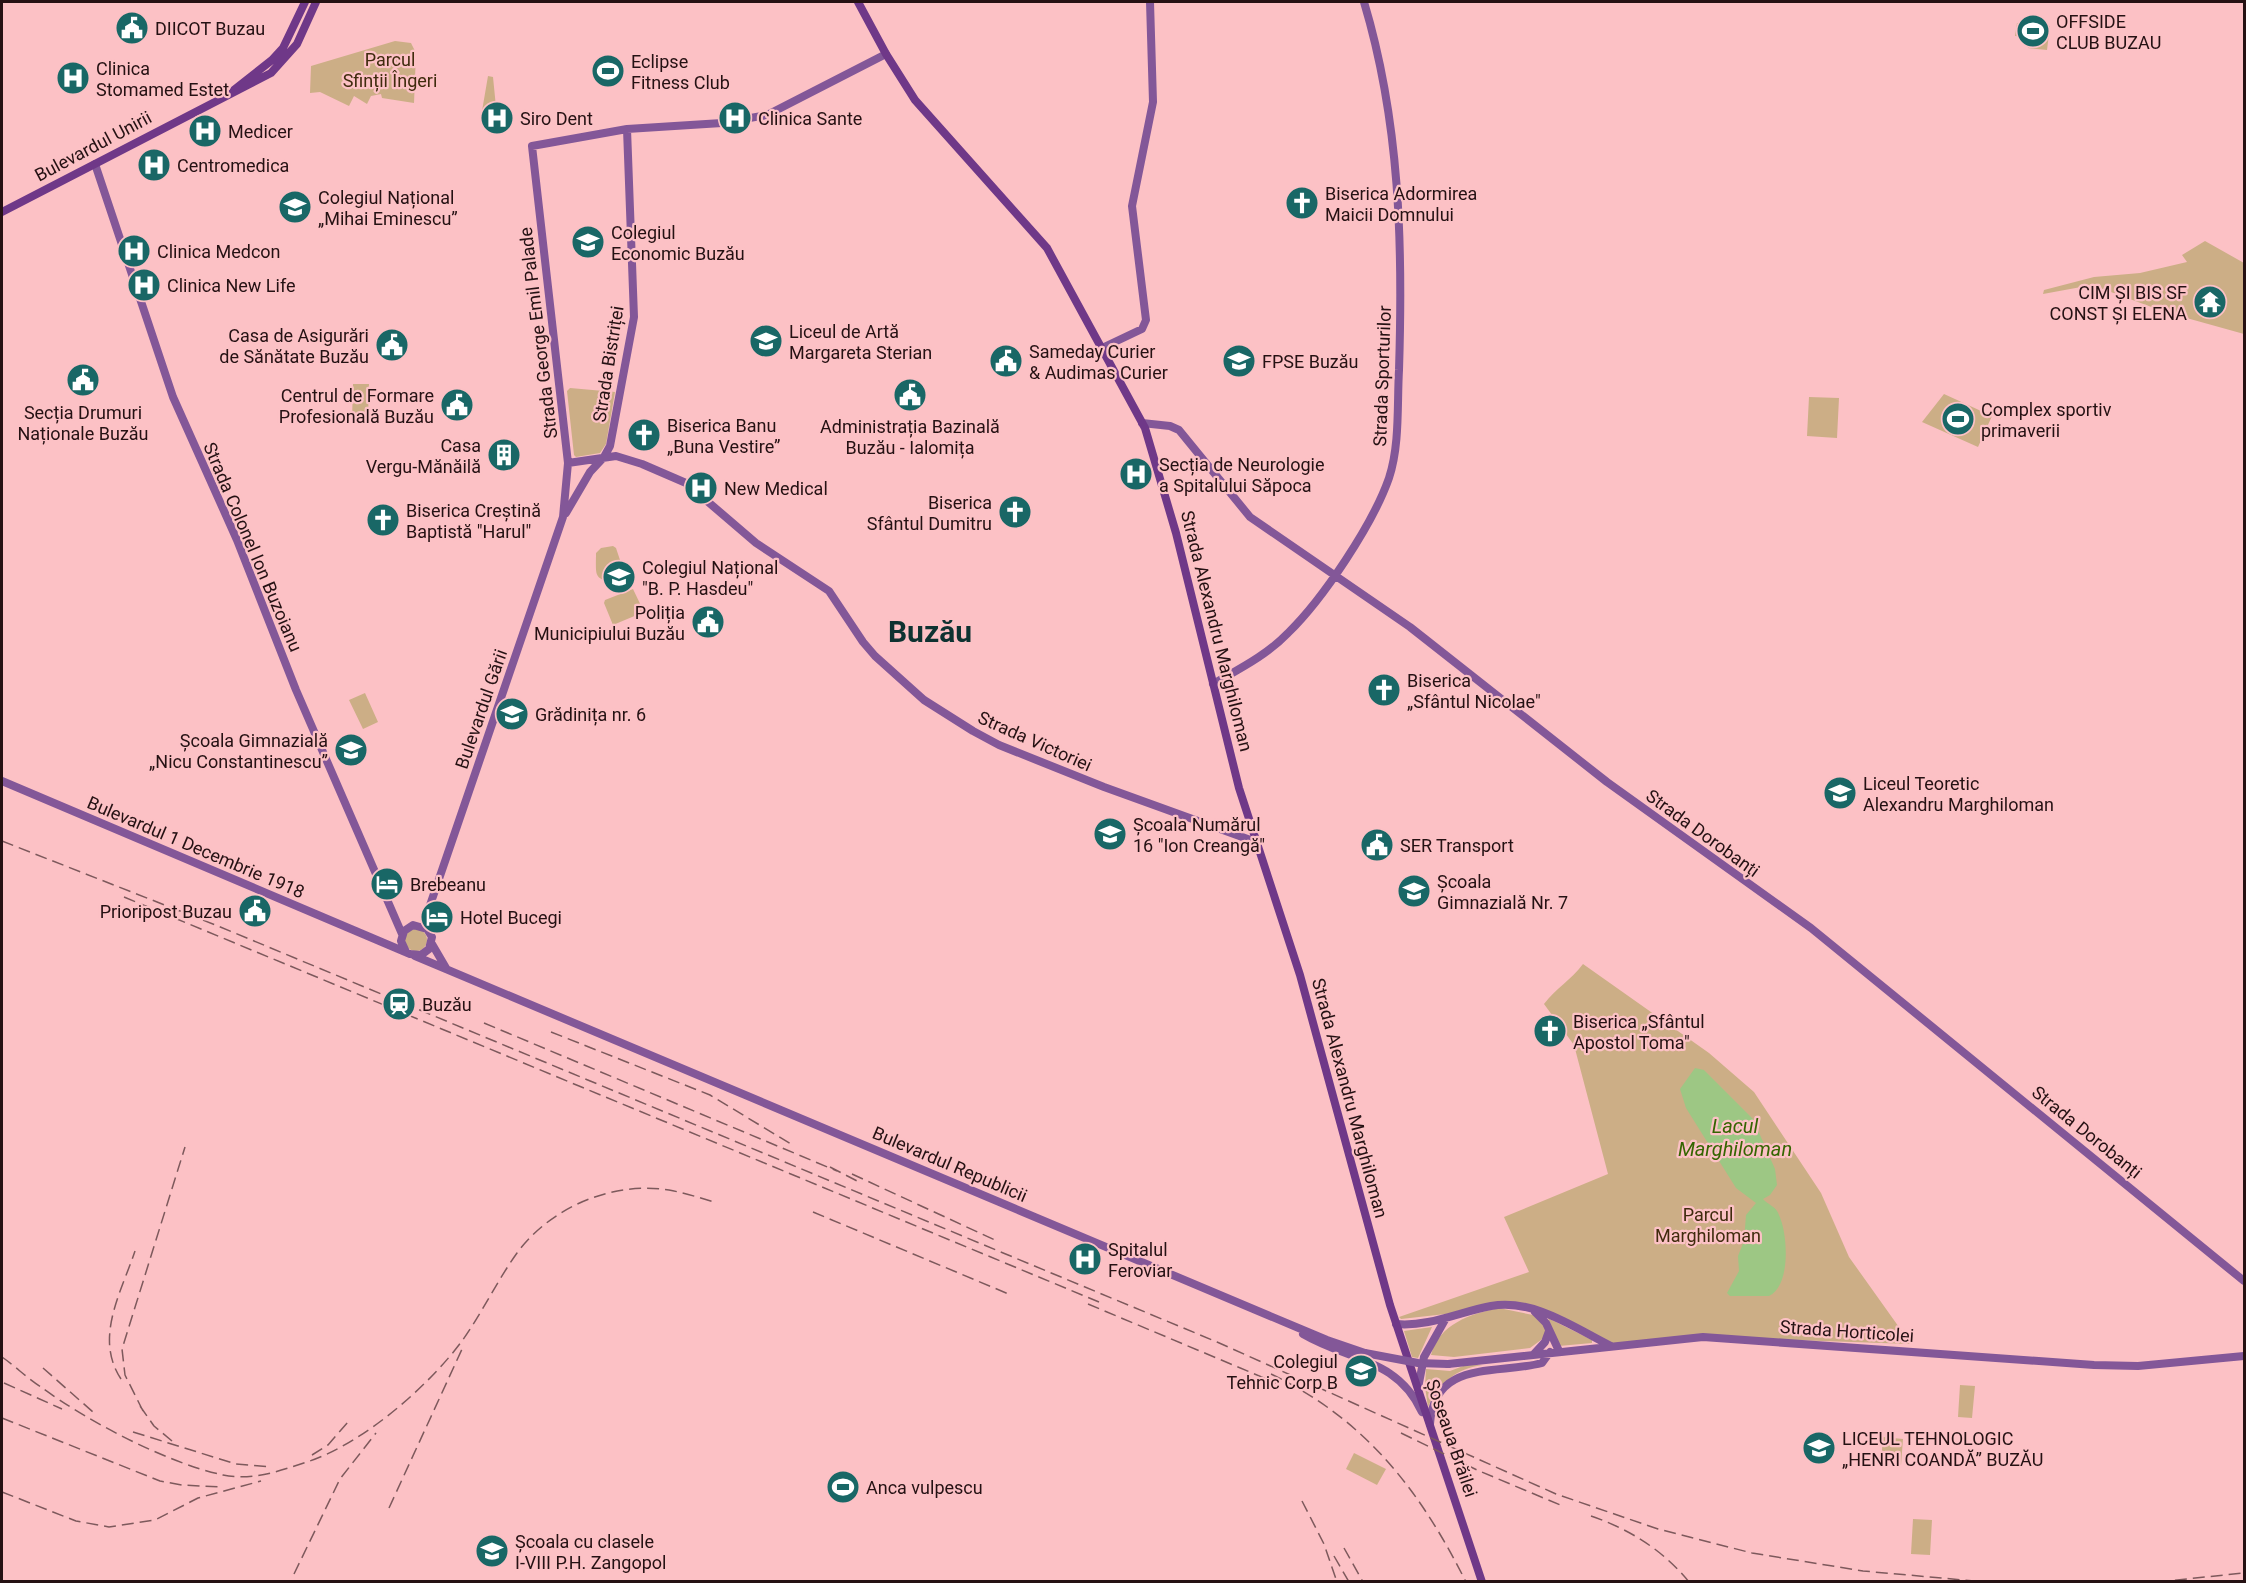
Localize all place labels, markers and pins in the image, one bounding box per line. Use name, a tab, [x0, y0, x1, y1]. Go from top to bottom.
public building icon: DIICOT Buzau	[114, 10, 150, 46]
place label: OFFSIDE CLUB BUZAU	[2056, 11, 2161, 53]
sports icon: OFFSIDE CLUB BUZAU	[2015, 13, 2051, 49]
place label: DIICOT Buzau	[155, 18, 265, 39]
place label: Eclipse Fitness Club	[631, 51, 730, 93]
sports icon: Eclipse Fitness Club	[590, 53, 626, 89]
place label: Clinica Stomamed Estet	[96, 58, 229, 100]
hospital icon: Clinica Stomamed Estet	[55, 60, 91, 96]
hospital icon: Siro Dent	[479, 100, 515, 136]
hospital icon: Clinica Sante	[717, 100, 753, 136]
place label: Siro Dent	[520, 108, 593, 129]
place label: Clinica Sante	[758, 108, 862, 129]
hospital icon: Medicer	[187, 113, 223, 149]
place label: Medicer	[228, 121, 293, 142]
hospital icon: Centromedica	[136, 147, 172, 183]
place label: Centromedica	[177, 155, 289, 176]
place label: Biserica Adormirea Maicii Domnului	[1325, 183, 1477, 225]
church icon: Biserica Adormirea Maicii Domnului	[1284, 185, 1320, 221]
place label: Colegiul Național „Mihai Eminescu”	[318, 187, 458, 229]
school or university icon: Colegiul Național „Mihai Eminescu”	[277, 189, 313, 225]
place label: Colegiul Economic Buzău	[611, 222, 745, 264]
school or university icon: Colegiul Economic Buzău	[570, 224, 606, 260]
hospital icon: Clinica Medcon	[116, 233, 152, 269]
place label: Clinica Medcon	[157, 241, 281, 262]
hospital icon: Clinica New Life	[126, 267, 162, 303]
place label: Clinica New Life	[167, 275, 296, 296]
place label: CIM ȘI BIS SF CONST ȘI ELENA	[2050, 282, 2187, 325]
temple icon: CIM ȘI BIS SF CONST ȘI ELENA	[2192, 284, 2228, 320]
place label: Liceul de Artă Margareta Sterian	[789, 321, 932, 363]
school or university icon: Liceul de Artă Margareta Sterian	[748, 323, 784, 359]
place label: Casa de Asigurări de Sănătate Buzău	[219, 325, 369, 367]
public building icon: Casa de Asigurări de Sănătate Buzău	[374, 327, 410, 363]
place label: Sameday Curier & Audimas Curier	[1029, 341, 1168, 383]
public building icon: Sameday Curier & Audimas Curier	[988, 343, 1024, 379]
school or university icon: FPSE Buzău	[1221, 343, 1257, 379]
place label: FPSE Buzău	[1262, 351, 1358, 372]
public building icon: Secția Drumuri Naționale Buzău	[65, 362, 101, 398]
public building icon: Administrația Bazinală Buzău - Ialomița	[892, 377, 928, 413]
place label: Centrul de Formare Profesională Buzău	[279, 385, 434, 427]
public building icon: Centrul de Formare Profesională Buzău	[439, 387, 475, 423]
place label: Complex sportiv primaverii	[1981, 399, 2112, 441]
sports icon: Complex sportiv primaverii	[1940, 401, 1976, 437]
place label: Secția Drumuri Naționale Buzău	[17, 402, 149, 445]
place label: Biserica Banu „Buna Vestire”	[667, 415, 781, 457]
place label: Administrația Bazinală Buzău - Ialomița	[820, 416, 1000, 459]
church icon: Biserica Banu „Buna Vestire”	[626, 417, 662, 453]
place label: Casa Vergu-Mănăilă	[366, 435, 481, 477]
building icon: Casa Vergu-Mănăilă	[486, 437, 522, 473]
place label: Secția de Neurologie a Spitalului Săpoca	[1159, 454, 1325, 496]
hospital icon: Secția de Neurologie a Spitalului Săpoca	[1118, 456, 1154, 492]
hospital icon: New Medical	[683, 470, 719, 506]
place label: New Medical	[724, 478, 828, 499]
place label: Biserica Sfântul Dumitru	[867, 492, 992, 534]
church icon: Biserica Sfântul Dumitru	[997, 494, 1033, 530]
place label: Biserica Creștină Baptistă "Harul"	[406, 500, 541, 542]
church icon: Biserica Creștină Baptistă "Harul"	[365, 502, 401, 538]
place label: Colegiul Național "B. P. Hasdeu"	[642, 557, 778, 599]
school or university icon: Colegiul Național "B. P. Hasdeu"	[601, 559, 637, 595]
place label: Poliția Municipiului Buzău	[534, 602, 685, 644]
public building icon: Poliția Municipiului Buzău	[690, 604, 726, 640]
place label: Biserica „Sfântul Nicolae"	[1407, 670, 1541, 712]
church icon: Biserica „Sfântul Nicolae"	[1366, 672, 1402, 708]
school or university icon: Grădinița nr. 6	[494, 696, 530, 732]
place label: Grădinița nr. 6	[535, 704, 646, 726]
place label: Școala Gimnazială „Nicu Constantinescu”	[149, 730, 328, 772]
school or university icon: Școala Gimnazială „Nicu Constantinescu”	[333, 732, 369, 768]
place label: Liceul Teoretic Alexandru Marghiloman	[1863, 773, 2054, 815]
school or university icon: Liceul Teoretic Alexandru Marghiloman	[1822, 775, 1858, 811]
place label: Școala Numărul 16 "Ion Creangă"	[1133, 814, 1265, 856]
school or university icon: Școala Numărul 16 "Ion Creangă"	[1092, 816, 1128, 852]
public building icon: SER Transport	[1359, 827, 1395, 863]
place label: SER Transport	[1400, 835, 1514, 856]
hotel icon: Brebeanu	[369, 866, 405, 902]
place label: Școala Gimnazială Nr. 7	[1437, 871, 1568, 913]
school or university icon: Școala Gimnazială Nr. 7	[1396, 873, 1432, 909]
place label: Brebeanu	[410, 874, 486, 895]
public building icon: Prioripost Buzau	[237, 893, 273, 929]
hotel icon: Hotel Bucegi	[419, 899, 455, 935]
place label: Prioripost Buzau	[100, 901, 232, 922]
place label: Hotel Bucegi	[460, 907, 562, 928]
station icon: Buzău	[381, 986, 417, 1022]
place label: Buzău	[422, 994, 472, 1015]
place label: Biserica „Sfântul Apostol Toma"	[1573, 1011, 1705, 1053]
church icon: Biserica „Sfântul Apostol Toma"	[1532, 1013, 1568, 1049]
place label: Spitalul Feroviar	[1108, 1239, 1172, 1281]
hospital icon: Spitalul Feroviar	[1067, 1241, 1103, 1277]
place label: Colegiul Tehnic Corp B	[1227, 1351, 1338, 1393]
school or university icon: Colegiul Tehnic Corp B	[1343, 1353, 1379, 1389]
place label: LICEUL TEHNOLOGIC „HENRI COANDĂ” BUZĂU	[1842, 1428, 2043, 1470]
school or university icon: LICEUL TEHNOLOGIC „HENRI COANDĂ” BUZĂU	[1801, 1430, 1837, 1466]
sports icon: Anca vulpescu	[825, 1469, 861, 1505]
place label: Anca vulpescu	[866, 1477, 983, 1498]
place label: Școala cu clasele I-VIII P.H. Zangopol	[515, 1531, 666, 1573]
school or university icon: Școala cu clasele I-VIII P.H. Zangopol	[474, 1533, 510, 1569]

